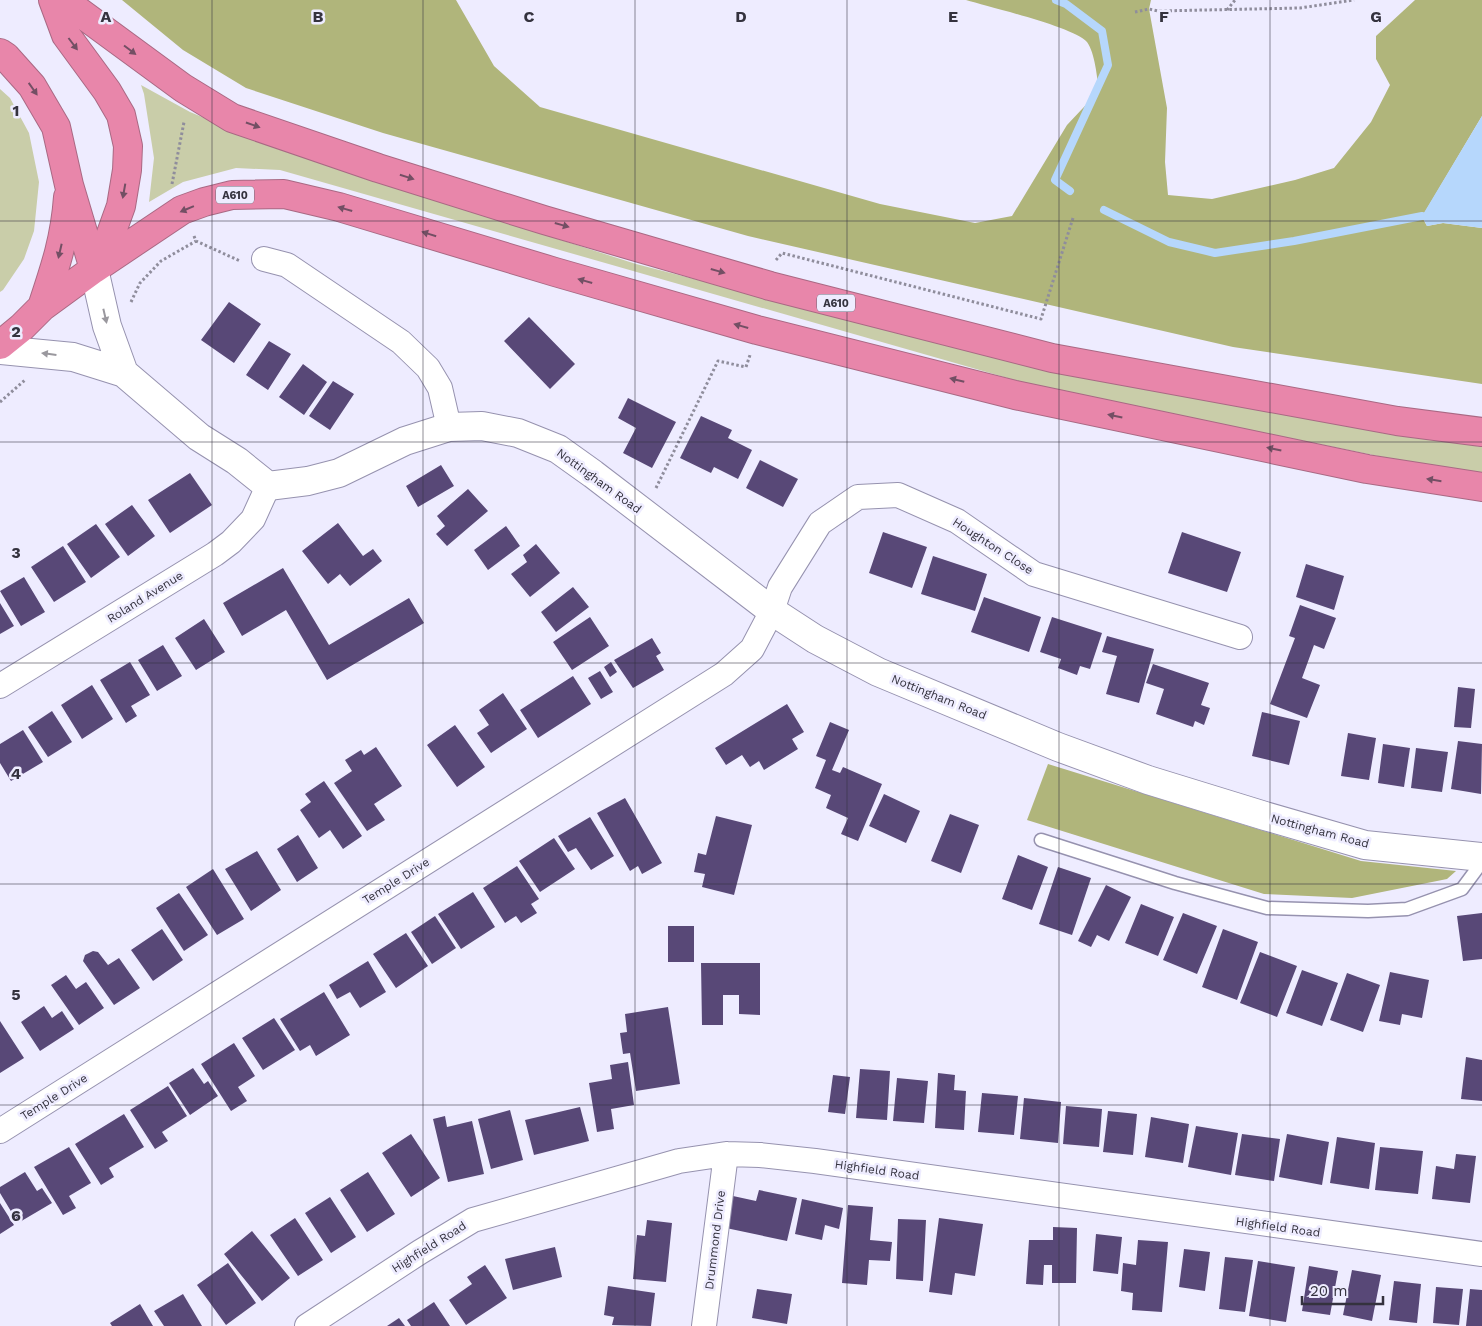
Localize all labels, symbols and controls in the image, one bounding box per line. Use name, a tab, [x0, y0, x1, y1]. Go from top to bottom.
text: A	[101, 7, 112, 26]
text: B	[313, 7, 324, 26]
text: C	[524, 7, 535, 26]
text: D	[735, 7, 747, 26]
text: E	[948, 7, 958, 26]
text: F	[1159, 7, 1169, 26]
text: G	[1370, 7, 1382, 26]
one-way arrow	[68, 37, 78, 51]
one-way arrow	[123, 45, 137, 55]
one-way arrow	[28, 82, 38, 95]
text: 1	[13, 101, 19, 120]
one-way arrow	[245, 122, 260, 129]
one-way arrow	[399, 173, 414, 181]
one-way arrow	[120, 183, 128, 199]
road number: A610	[216, 186, 254, 204]
one-way arrow	[338, 204, 353, 212]
one-way arrow	[180, 205, 194, 213]
one-way arrow	[554, 222, 569, 230]
one-way arrow	[422, 230, 437, 238]
one-way arrow	[56, 243, 64, 258]
one-way arrow	[710, 267, 725, 275]
one-way arrow	[577, 276, 592, 284]
road number: A610	[817, 294, 855, 312]
one-way arrow	[101, 309, 109, 324]
one-way arrow	[734, 321, 749, 329]
text: 2	[11, 322, 21, 341]
one-way arrow	[41, 350, 57, 358]
one-way arrow	[949, 376, 964, 384]
one-way arrow	[1108, 412, 1123, 420]
one-way arrow	[1266, 445, 1282, 453]
street label: Nottingham Road	[554, 446, 644, 516]
one-way arrow	[1425, 475, 1441, 483]
street label: Houghton Close	[950, 515, 1036, 577]
text: 3	[11, 543, 21, 562]
street label: Roland Avenue	[105, 568, 185, 626]
street label: Nottingham Road	[889, 672, 989, 722]
text: 4	[11, 764, 21, 783]
street label: Nottingham Road	[1269, 811, 1371, 851]
street label: Temple Drive	[360, 855, 432, 907]
text: 5	[11, 985, 21, 1004]
street label: Temple Drive	[18, 1071, 90, 1123]
street label: Highfield Road	[834, 1157, 920, 1183]
street label: Drummond Drive	[702, 1190, 728, 1290]
text: 6	[11, 1206, 21, 1225]
street label: Highfield Road	[1235, 1214, 1321, 1240]
street label: Highfield Road	[389, 1219, 469, 1275]
scale bar	[1302, 1274, 1383, 1306]
text: 20 m	[1310, 1282, 1348, 1300]

